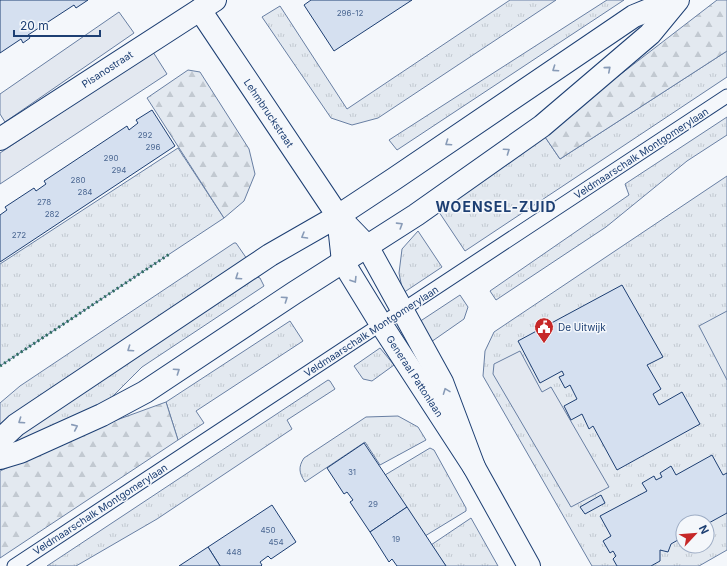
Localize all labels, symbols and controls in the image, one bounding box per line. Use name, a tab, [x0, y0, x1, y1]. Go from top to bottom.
house number: 296-12	[337, 8, 363, 18]
scale bar	[14, 12, 100, 38]
text: 20 m	[20, 18, 49, 33]
street label: Pisanostraat	[79, 48, 135, 90]
one-way arrow	[553, 64, 560, 71]
one-way arrow	[603, 67, 611, 74]
street label: Lehmbruckstraat	[242, 76, 297, 150]
street label: Veldmaarschalk Montgomerylaan	[572, 105, 710, 201]
house number: 292	[138, 130, 152, 140]
one-way arrow	[445, 138, 452, 146]
house number: 296	[146, 142, 160, 152]
one-way arrow	[503, 148, 510, 156]
house number: 290	[104, 153, 118, 163]
house number: 294	[111, 165, 127, 175]
house number: 280	[71, 175, 85, 185]
house number: 284	[78, 187, 93, 197]
house number: 278	[37, 197, 51, 207]
district label: WOENSEL-ZUID	[435, 198, 557, 215]
house number: 282	[45, 209, 59, 219]
one-way arrow	[396, 222, 403, 230]
house number: 272	[12, 230, 26, 240]
one-way arrow	[301, 231, 308, 238]
one-way arrow	[235, 272, 242, 280]
one-way arrow	[349, 276, 357, 283]
street label: Veldmaarschalk Montgomerylaan	[302, 283, 440, 379]
one-way arrow	[281, 297, 288, 304]
public building icon: De Uitwijk	[533, 316, 555, 344]
place label: De Uitwijk	[558, 321, 606, 333]
street label: Generaal Pattonlaan	[384, 333, 446, 419]
one-way arrow	[127, 344, 134, 351]
one-way arrow	[173, 368, 180, 376]
one-way arrow	[442, 388, 450, 395]
one-way arrow	[19, 416, 26, 423]
one-way arrow	[71, 424, 78, 432]
street label: Veldmaarschalk Montgomerylaan	[31, 461, 169, 557]
house number: 31	[348, 467, 356, 477]
house number: 29	[368, 499, 378, 509]
north arrow	[675, 514, 715, 554]
text: N	[696, 523, 712, 536]
house number: 450	[260, 525, 276, 535]
house number: 19	[392, 534, 400, 544]
house number: 454	[268, 537, 284, 547]
house number: 448	[226, 547, 242, 557]

